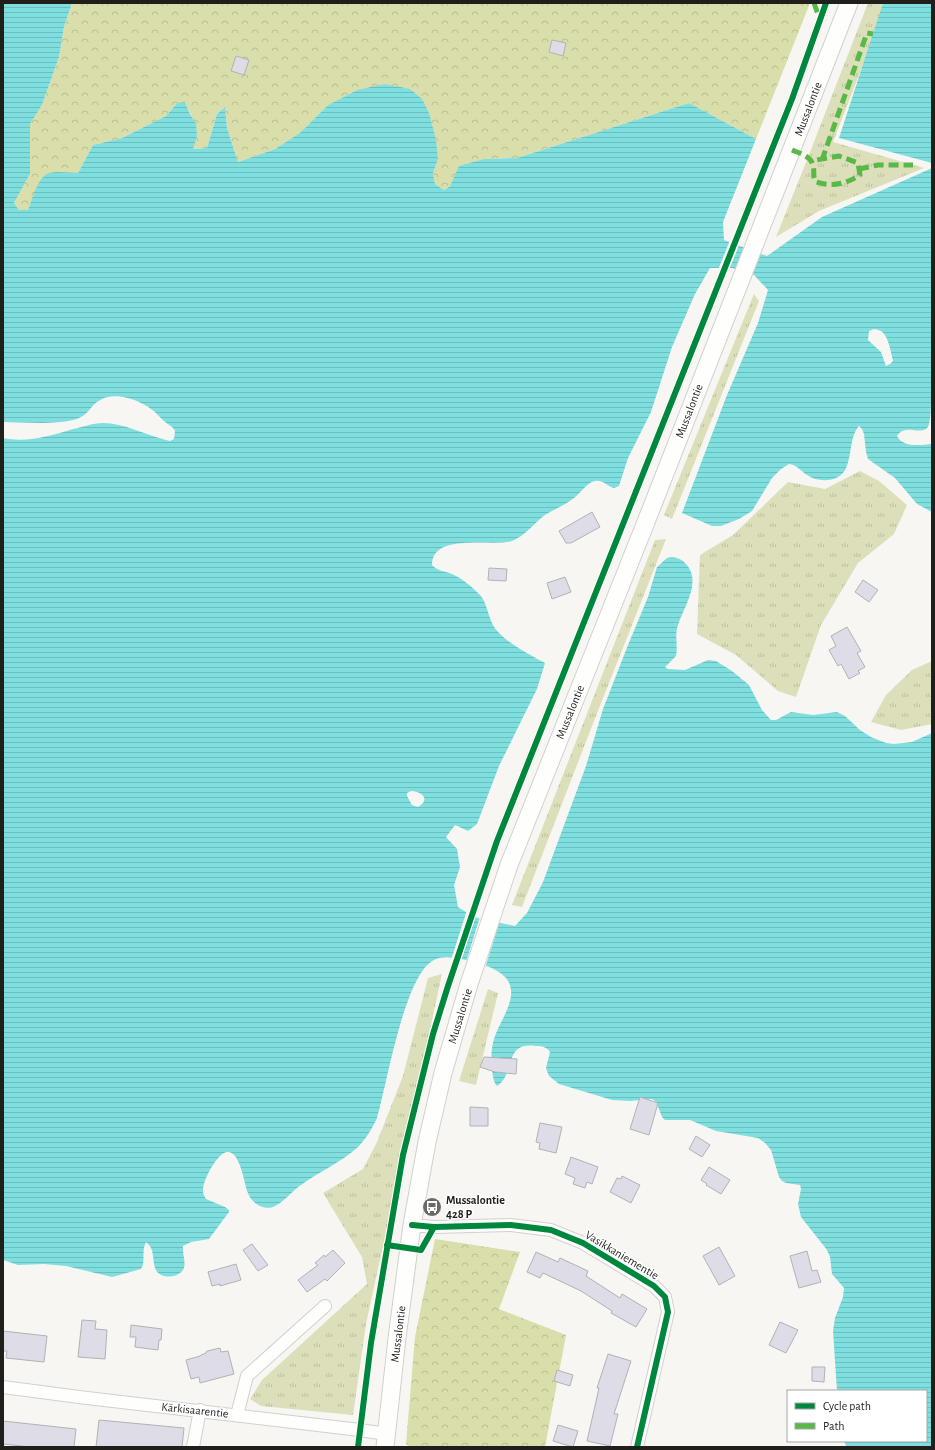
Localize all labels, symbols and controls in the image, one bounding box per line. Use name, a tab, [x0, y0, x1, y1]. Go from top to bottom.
street label: Mussalontie	[792, 80, 824, 138]
street label: Mussalontie	[673, 382, 705, 440]
street label: Mussalontie	[554, 683, 586, 741]
street label: Mussalontie	[446, 987, 474, 1045]
place label: Mussalontie 428 P	[446, 1194, 505, 1220]
bus stop icon: Mussalontie 428 P	[421, 1196, 443, 1218]
street label: Vasikkaniementie	[583, 1228, 661, 1282]
street label: Mussalontie	[389, 1305, 407, 1363]
legend	[787, 1390, 927, 1442]
text: Cycle path	[823, 1400, 871, 1413]
street label: Kärkisaarentie	[161, 1401, 229, 1419]
text: Path	[823, 1420, 845, 1432]

